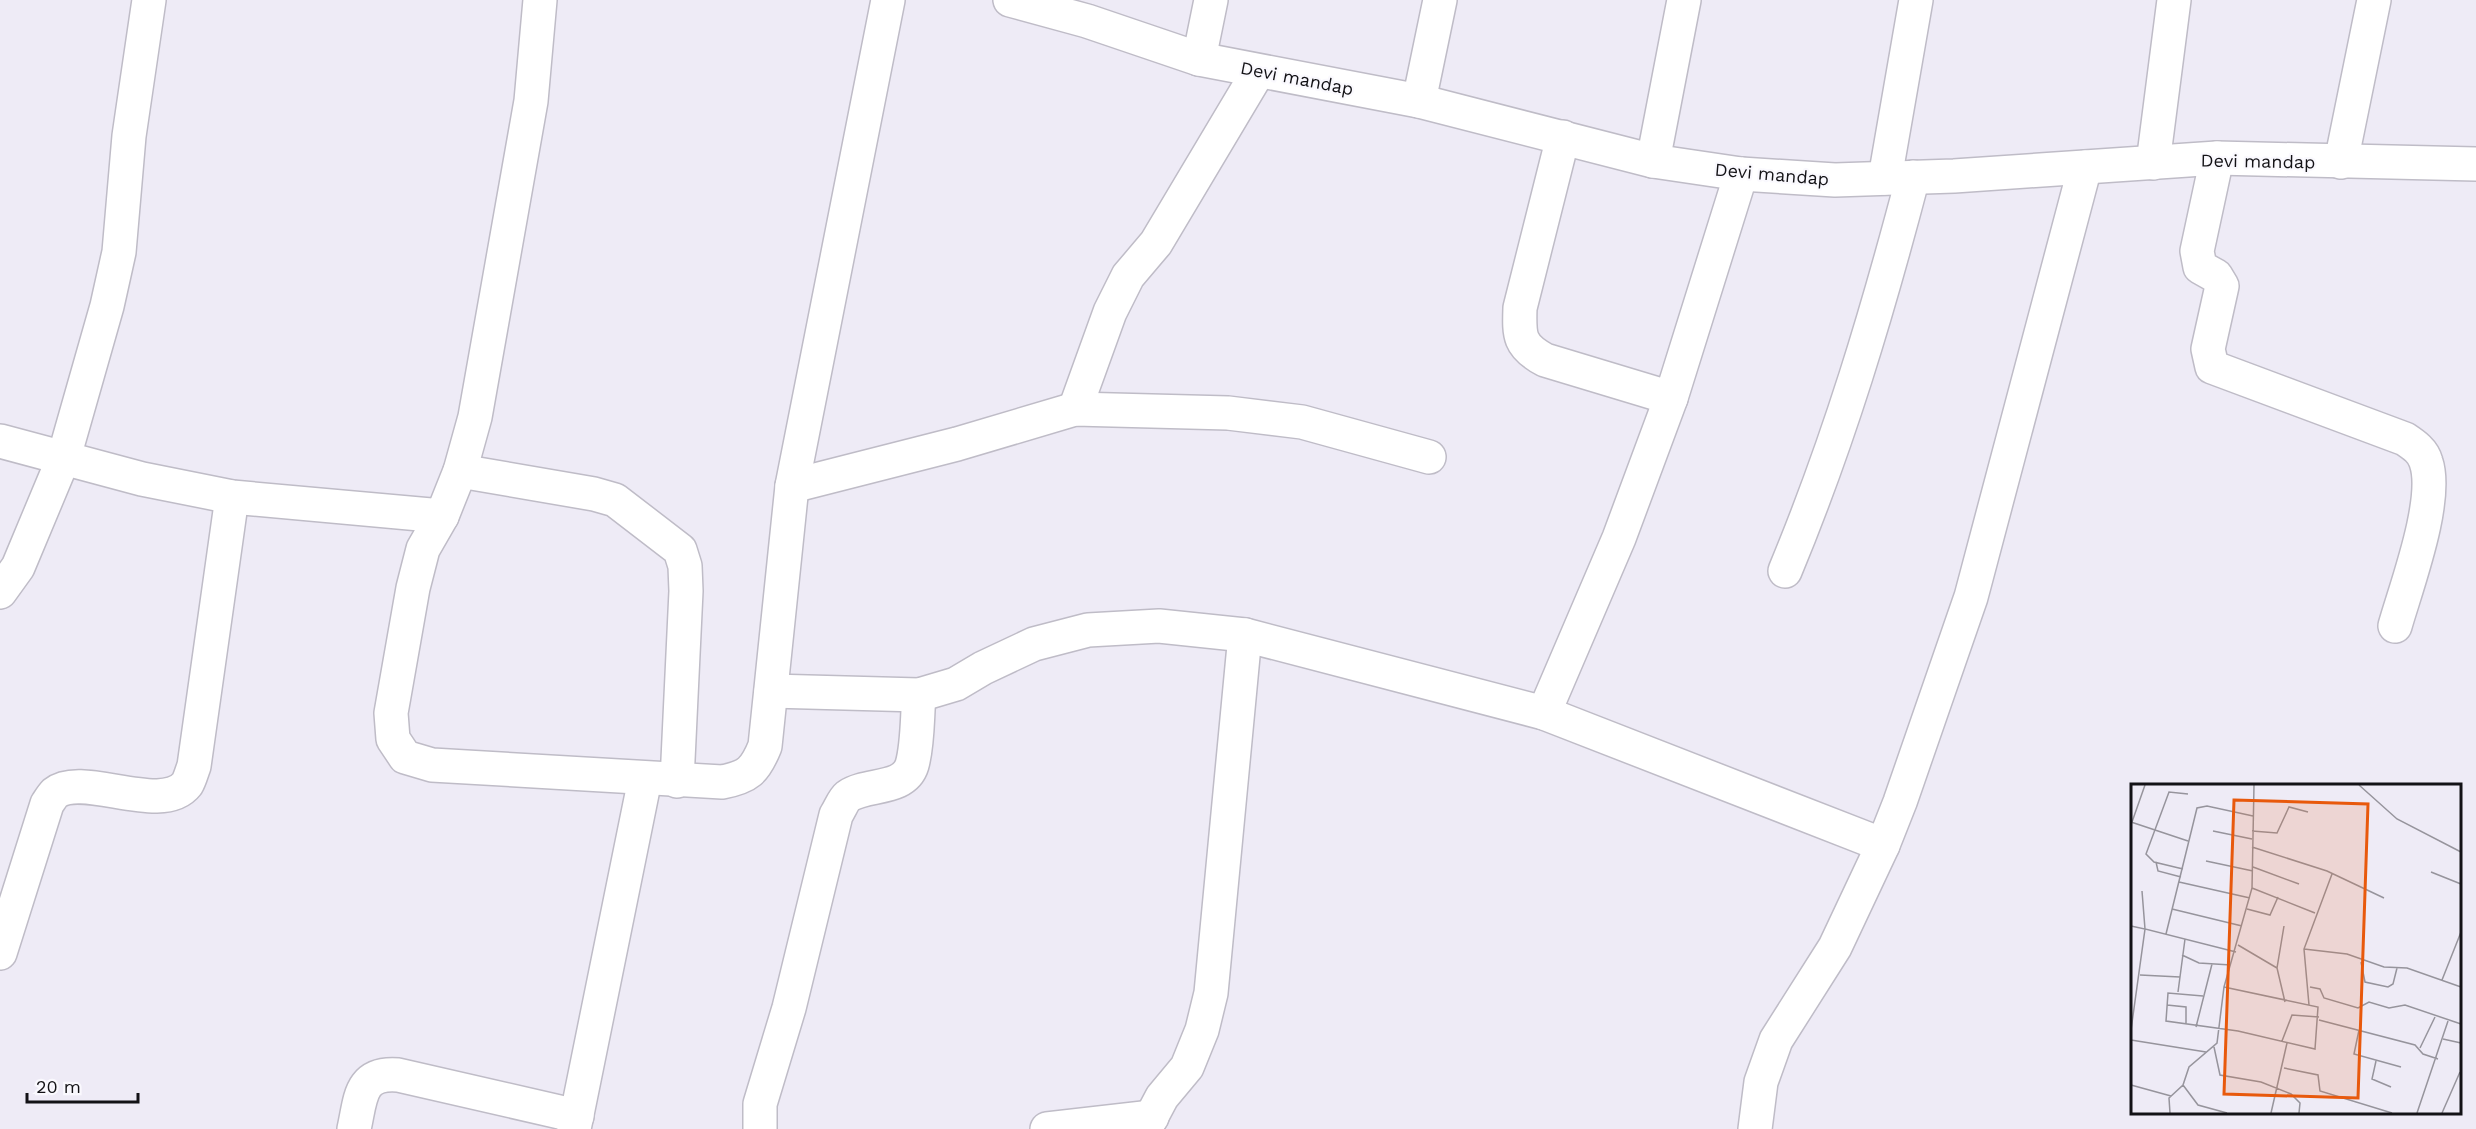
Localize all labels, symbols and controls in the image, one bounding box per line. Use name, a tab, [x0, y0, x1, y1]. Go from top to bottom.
street label: Devi mandap	[1239, 57, 1355, 99]
street label: Devi mandap	[2200, 150, 2316, 172]
street label: Devi mandap	[1714, 159, 1830, 189]
inset map	[2131, 784, 2461, 1114]
scale bar	[27, 1066, 138, 1104]
text: 20 m	[36, 1076, 81, 1097]

